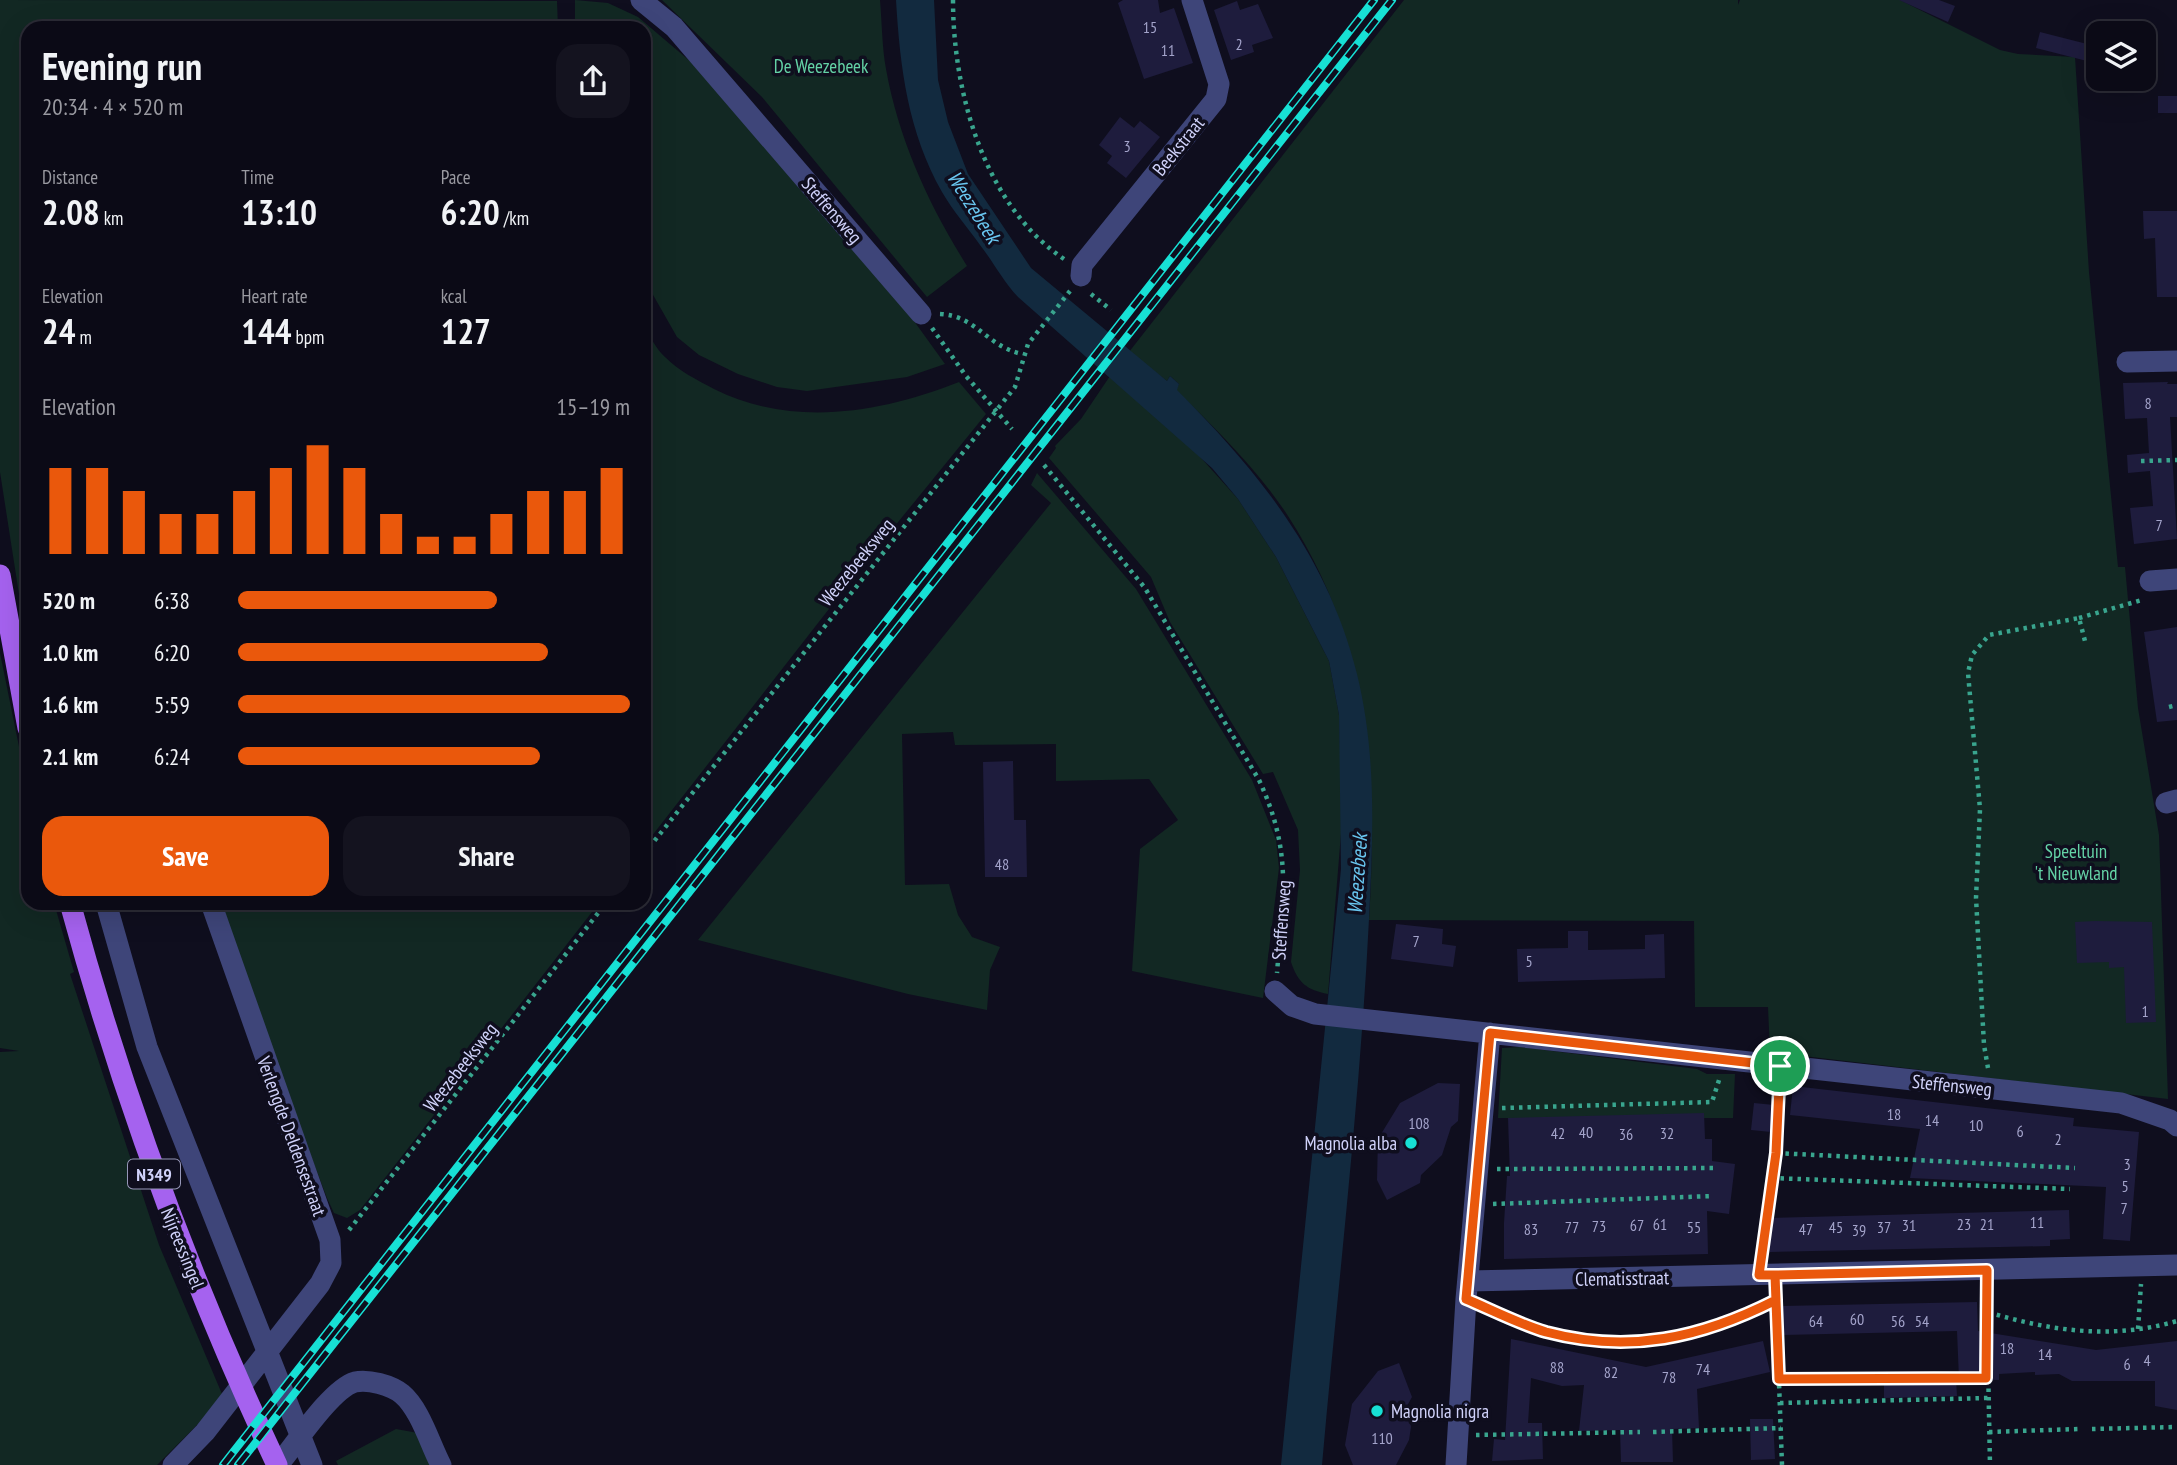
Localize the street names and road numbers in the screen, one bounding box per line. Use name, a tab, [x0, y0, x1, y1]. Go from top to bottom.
street label: Beekstraat	[1147, 111, 1210, 180]
street label: Steffensweg	[797, 172, 867, 248]
street label: Weezebeeksweg	[813, 513, 899, 611]
street label: Steffensweg	[1266, 879, 1296, 961]
street label: Weezebeeksweg	[418, 1018, 502, 1116]
street label: Verlengde Deldensestraat	[252, 1052, 332, 1220]
street label: Steffensweg	[1911, 1069, 1993, 1101]
road number: N349	[128, 1160, 180, 1189]
street label: Nijreessingel	[156, 1204, 210, 1292]
street label: Clematisstraat	[1575, 1265, 1670, 1291]

